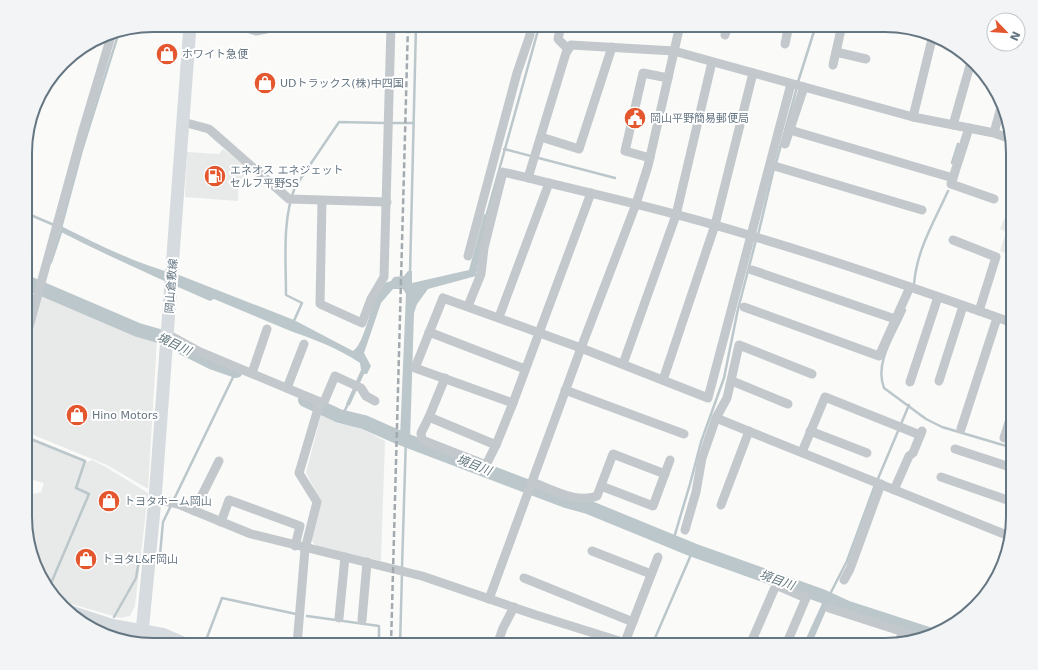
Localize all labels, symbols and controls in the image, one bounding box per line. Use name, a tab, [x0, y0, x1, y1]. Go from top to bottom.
north arrow	[986, 12, 1026, 52]
text: N	[1007, 29, 1022, 43]
shop icon: ホワイト急便	[154, 41, 180, 67]
place label: ホワイト急便	[182, 48, 249, 61]
shop icon: UDトラックス(株)中四国	[252, 70, 278, 96]
place label: UDトラックス(株)中四国	[280, 77, 404, 90]
public building icon: 岡山平野簡易郵便局	[622, 105, 648, 131]
place label: 岡山平野簡易郵便局	[650, 112, 749, 125]
fuel station icon: エネオス エネジェット セルフ平野SS	[202, 163, 228, 189]
place label: エネオス エネジェット セルフ平野SS	[230, 164, 344, 190]
street label: 岡山倉敷線	[163, 258, 180, 314]
water label: 境目川	[155, 330, 195, 359]
shop icon: Hino Motors	[64, 402, 90, 428]
place label: Hino Motors	[92, 409, 158, 422]
water label: 境目川	[455, 452, 495, 479]
shop icon: トヨタホーム岡山	[96, 488, 122, 514]
place label: トヨタホーム岡山	[124, 495, 212, 508]
shop icon: トヨタL&F岡山	[73, 546, 99, 572]
place label: トヨタL&F岡山	[102, 553, 178, 566]
water label: 境目川	[758, 567, 798, 593]

